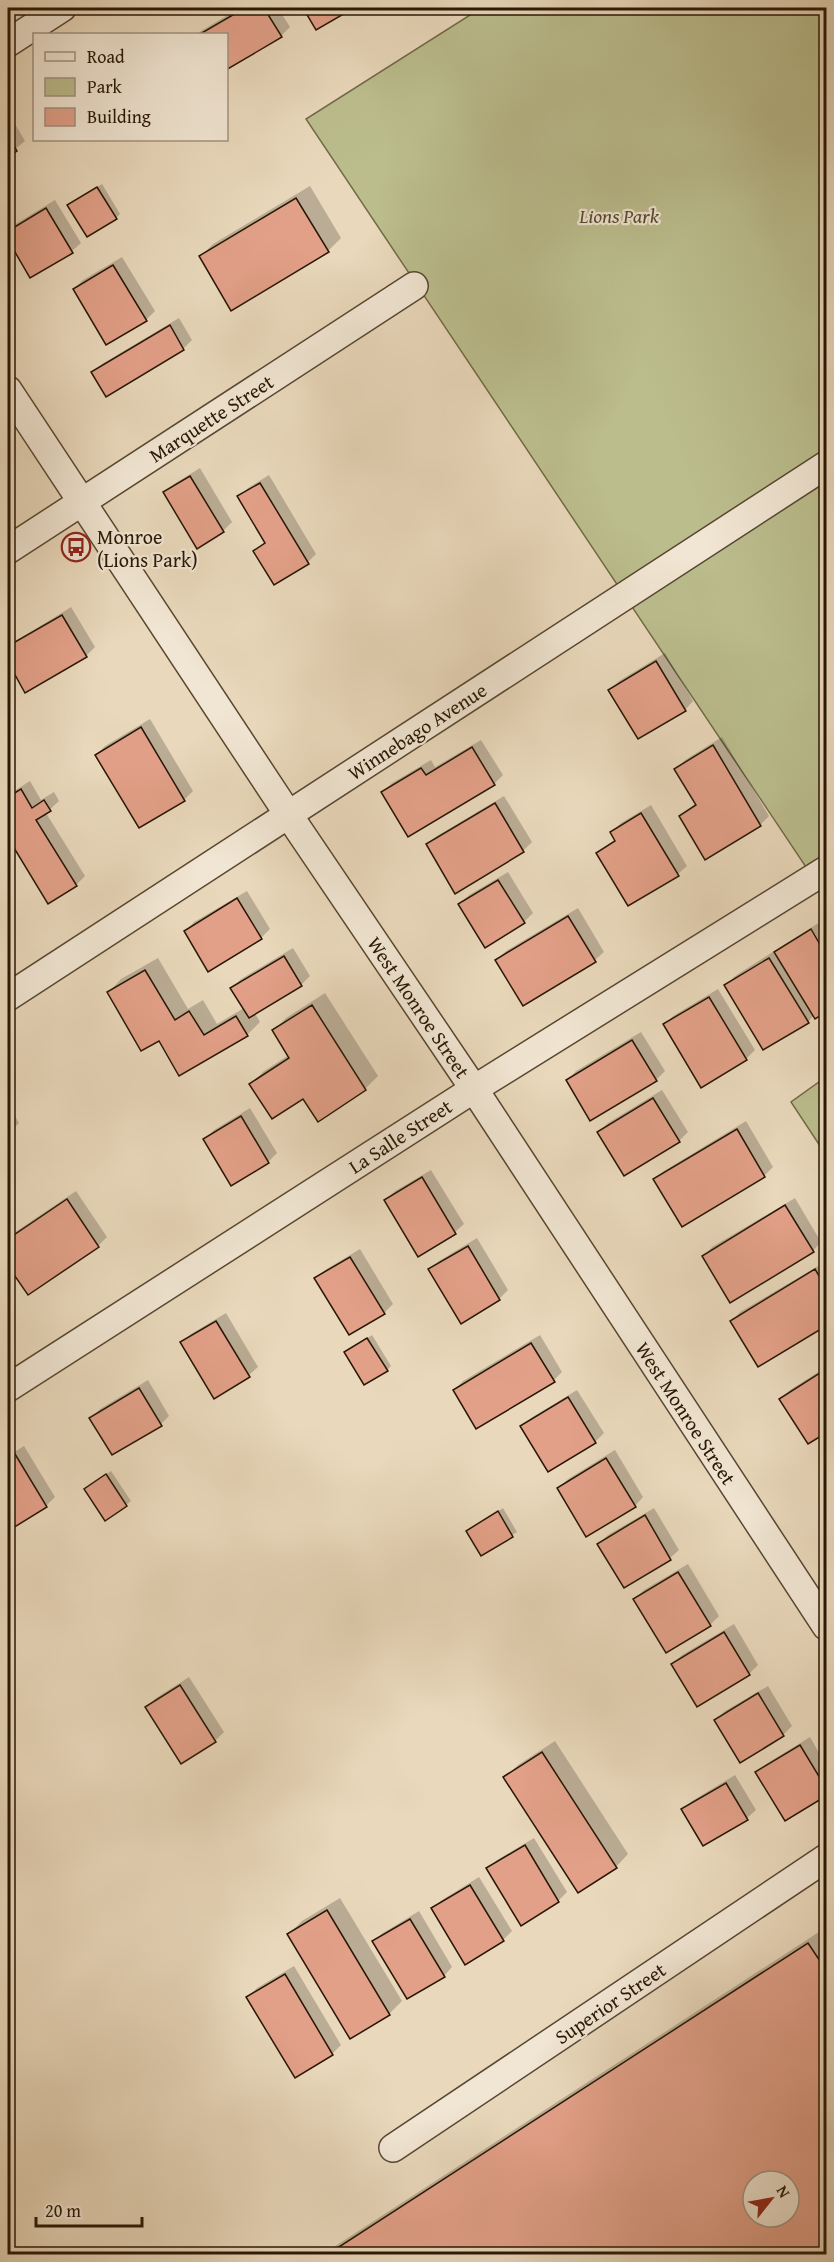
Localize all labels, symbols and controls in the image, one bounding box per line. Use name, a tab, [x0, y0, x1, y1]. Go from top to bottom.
legend	[33, 33, 228, 141]
text: Road	[87, 43, 125, 70]
text: Park	[87, 73, 123, 100]
text: Building	[87, 103, 151, 130]
park label: Lions Park	[578, 201, 660, 230]
street label: Marquette Street	[143, 367, 279, 469]
place label: Monroe (Lions Park)	[97, 522, 198, 574]
bus stop icon: Monroe (Lions Park)	[60, 531, 92, 563]
street label: Winnebago Avenue	[342, 675, 492, 787]
street label: West Monroe Street	[361, 930, 477, 1084]
street label: La Salle Street	[342, 1092, 458, 1180]
street label: West Monroe Street	[629, 1336, 743, 1490]
street label: Superior Street	[549, 1955, 671, 2051]
north arrow	[741, 2169, 801, 2229]
text: N	[771, 2181, 797, 2202]
scale bar	[36, 2190, 142, 2228]
text: 20 m	[45, 2197, 81, 2224]

